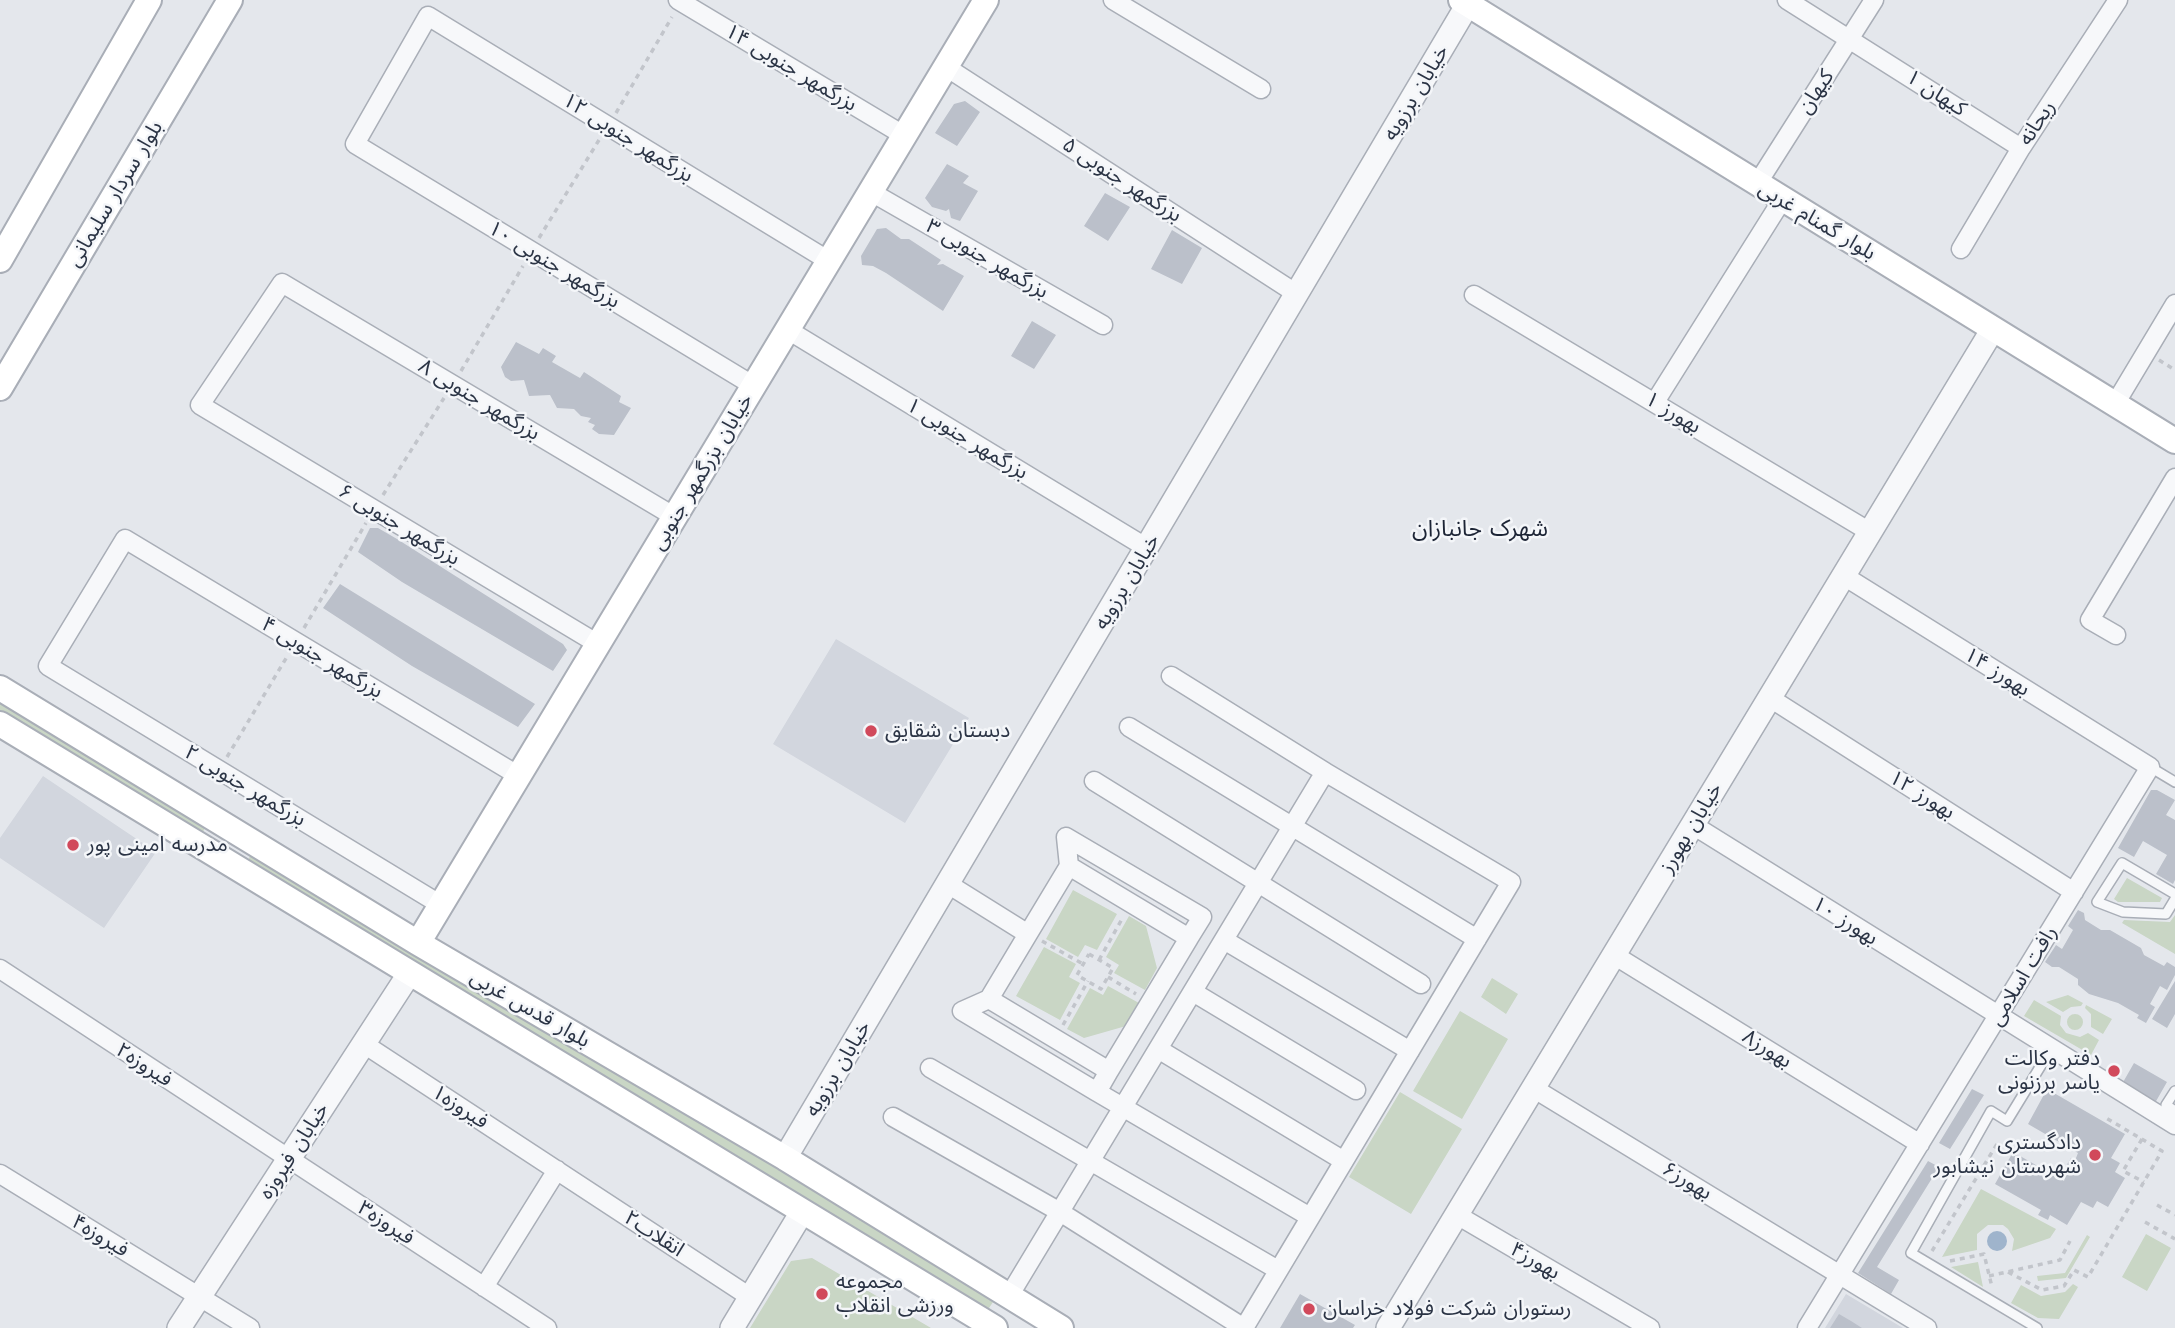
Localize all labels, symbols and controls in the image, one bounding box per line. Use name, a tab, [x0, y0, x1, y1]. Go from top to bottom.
street label: بزرگمهر جنوبی ۱۴	[720, 19, 862, 117]
street label: خیابان برزویه	[1378, 41, 1454, 145]
street label: کیهان ۱	[1901, 64, 1971, 122]
street label: کیهان	[1792, 65, 1840, 119]
street label: بزرگمهر جنوبی ۱۲	[558, 88, 698, 188]
street label: ریحانه	[2013, 96, 2061, 150]
street label: بلوار سردار سلیمانی	[62, 116, 168, 272]
street label: بزرگمهر جنوبی ۵	[1057, 132, 1187, 228]
street label: بلوار گمنام غربی	[1754, 176, 1880, 266]
street label: بزرگمهر جنوبی ۳	[921, 214, 1053, 304]
street label: بزرگمهر جنوبی ۱۰	[483, 216, 625, 314]
street label: بزرگمهر جنوبی ۸	[414, 354, 544, 446]
street label: بهورز ۱	[1640, 387, 1706, 439]
street label: خیابان بزرگمهر جنوبی	[645, 389, 759, 555]
street label: بزرگمهر جنوبی ۱	[902, 393, 1032, 485]
street label: بزرگمهر جنوبی ۶	[334, 479, 464, 571]
district label: شهرک جانبازان	[1412, 515, 1548, 543]
street label: خیابان برزویه	[1089, 530, 1165, 634]
street label: بزرگمهر جنوبی ۴	[257, 612, 387, 704]
street label: بهورز ۱۴	[1959, 642, 2035, 702]
place label: دبستان شقایق	[885, 718, 1010, 744]
marker: دبستان شقایق	[863, 723, 879, 739]
street label: بزرگمهر جنوبی ۲	[180, 740, 310, 832]
street label: بهورز ۱۲	[1884, 765, 1960, 825]
street label: خیابان بهورز	[1654, 778, 1728, 878]
place label: مدرسه امینی پور	[87, 832, 228, 858]
marker: مدرسه امینی پور	[65, 837, 81, 853]
street label: بهورز ۱۰	[1807, 891, 1883, 951]
street label: رافت اسلامی	[1983, 921, 2063, 1031]
street label: بلوار قدس غربی	[466, 965, 594, 1053]
street label: خیابان برزویه	[800, 1017, 876, 1121]
street label: بهورز۸	[1738, 1024, 1796, 1074]
street label: فیروزه۲	[111, 1037, 177, 1093]
place label: دفتر وکالت یاسر برزنونی	[1998, 1046, 2100, 1096]
marker: دفتر وکالت یاسر برزنونی	[2106, 1063, 2122, 1079]
street label: فیروزه۱	[427, 1079, 493, 1135]
street label: خیابان فیروزه	[254, 1098, 334, 1204]
place label: دادگستری شهرستان نیشابور	[1934, 1130, 2081, 1180]
marker: دادگستری شهرستان نیشابور	[2087, 1147, 2103, 1163]
street label: بهورز۶	[1658, 1156, 1716, 1206]
street label: فیروزه۳	[353, 1195, 419, 1251]
street label: انقلاب۲	[619, 1205, 689, 1263]
street label: فیروزه۴	[67, 1209, 133, 1263]
street label: بهورز۴	[1505, 1237, 1565, 1285]
place label: مجموعه ورزشی انقلاب	[836, 1269, 954, 1319]
marker: مجموعه ورزشی انقلاب	[814, 1286, 830, 1302]
place label: رستوران شرکت فولاد خراسان	[1323, 1296, 1572, 1322]
marker: رستوران شرکت فولاد خراسان	[1301, 1301, 1317, 1317]

